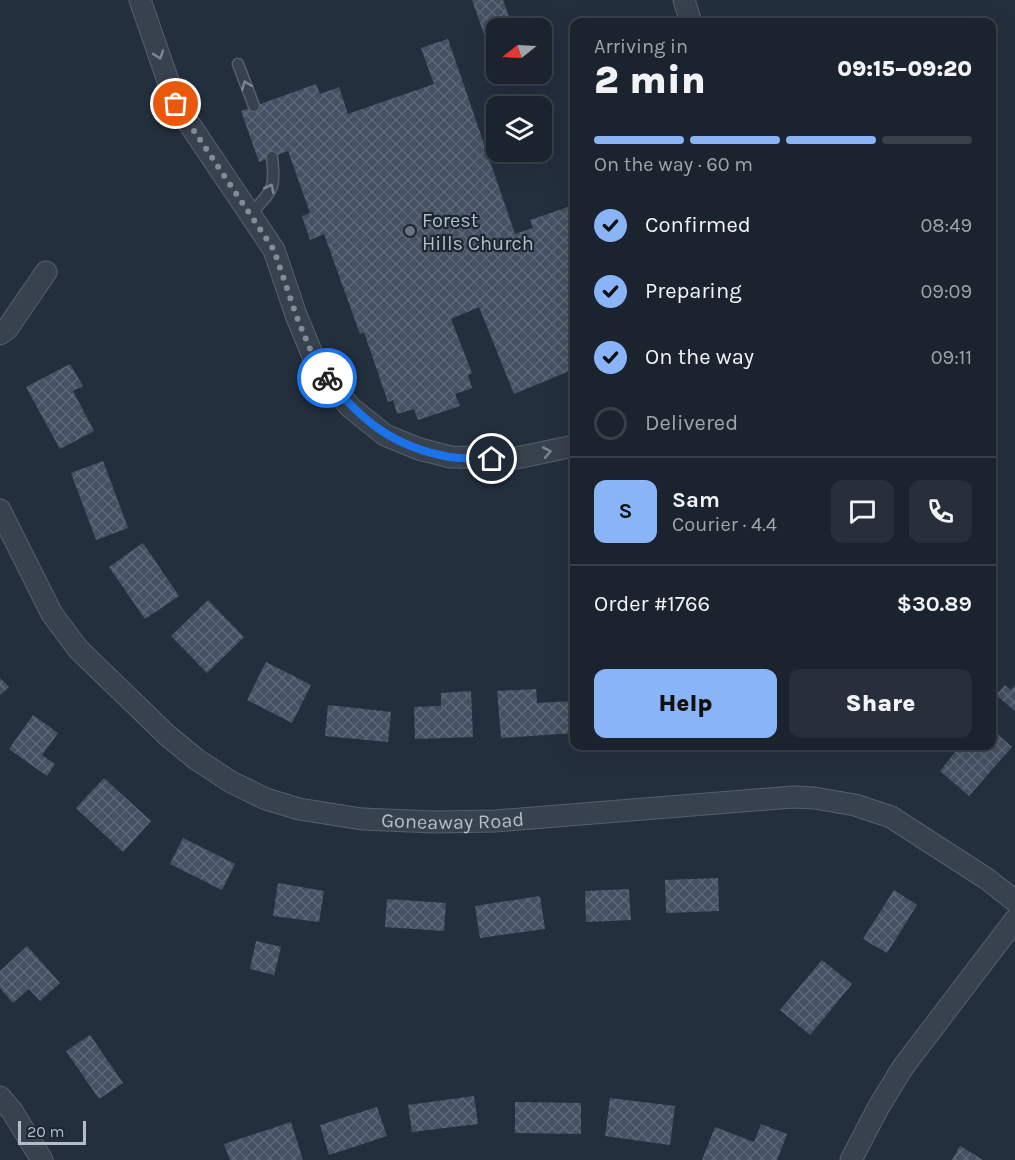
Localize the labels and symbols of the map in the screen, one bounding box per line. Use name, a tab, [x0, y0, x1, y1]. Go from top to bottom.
north arrow	[486, 18, 552, 84]
one-way arrow	[151, 49, 164, 60]
pin	[150, 78, 201, 129]
one-way arrow	[241, 80, 253, 91]
one-way arrow	[263, 184, 274, 195]
place label: Forest Hills Church	[422, 209, 534, 255]
marker: Forest Hills Church	[403, 224, 417, 238]
courier	[297, 348, 357, 408]
pin	[466, 433, 517, 484]
one-way arrow	[542, 446, 552, 459]
street label: Goneaway Road	[381, 808, 525, 834]
scale bar	[18, 1118, 86, 1146]

